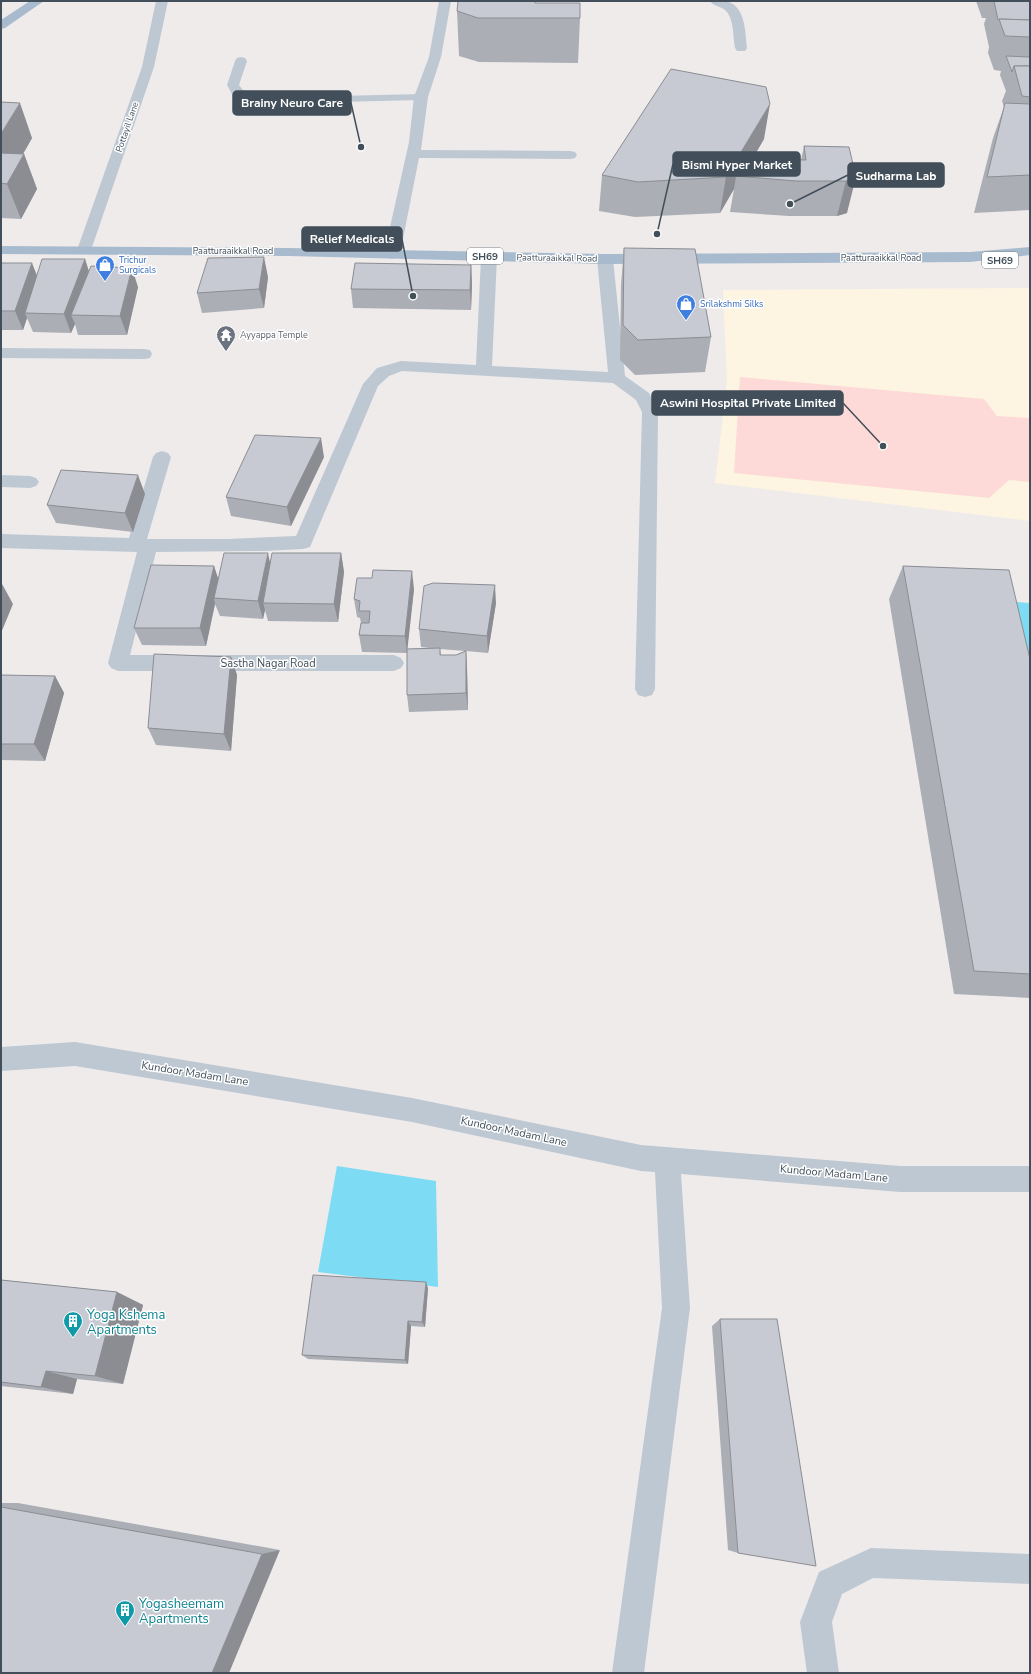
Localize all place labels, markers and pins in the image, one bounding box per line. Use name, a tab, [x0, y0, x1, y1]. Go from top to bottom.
callout: Brainy Neuro Care	[233, 91, 351, 115]
callout: Bismi Hyper Market	[673, 152, 800, 176]
callout: Sudharma Lab	[848, 163, 944, 187]
callout: Relief Medicals	[302, 227, 402, 251]
shop icon: Trichur Surgicals	[94, 254, 116, 282]
place label: Trichur Surgicals	[119, 254, 156, 276]
shop icon: Srilakshmi Silks	[675, 293, 697, 321]
place label: Srilakshmi Silks	[700, 298, 763, 310]
temple icon: Ayyappa Temple	[215, 324, 237, 352]
place label: Ayyappa Temple	[240, 329, 308, 341]
callout: Aswini Hospital Private Limited	[652, 391, 843, 415]
place label: Yoga Kshema Apartments	[86, 1306, 165, 1339]
building icon: Yoga Kshema Apartments	[62, 1310, 84, 1338]
place label: Yogasheemam Apartments	[138, 1595, 224, 1628]
building icon: Yogasheemam Apartments	[114, 1599, 136, 1627]

